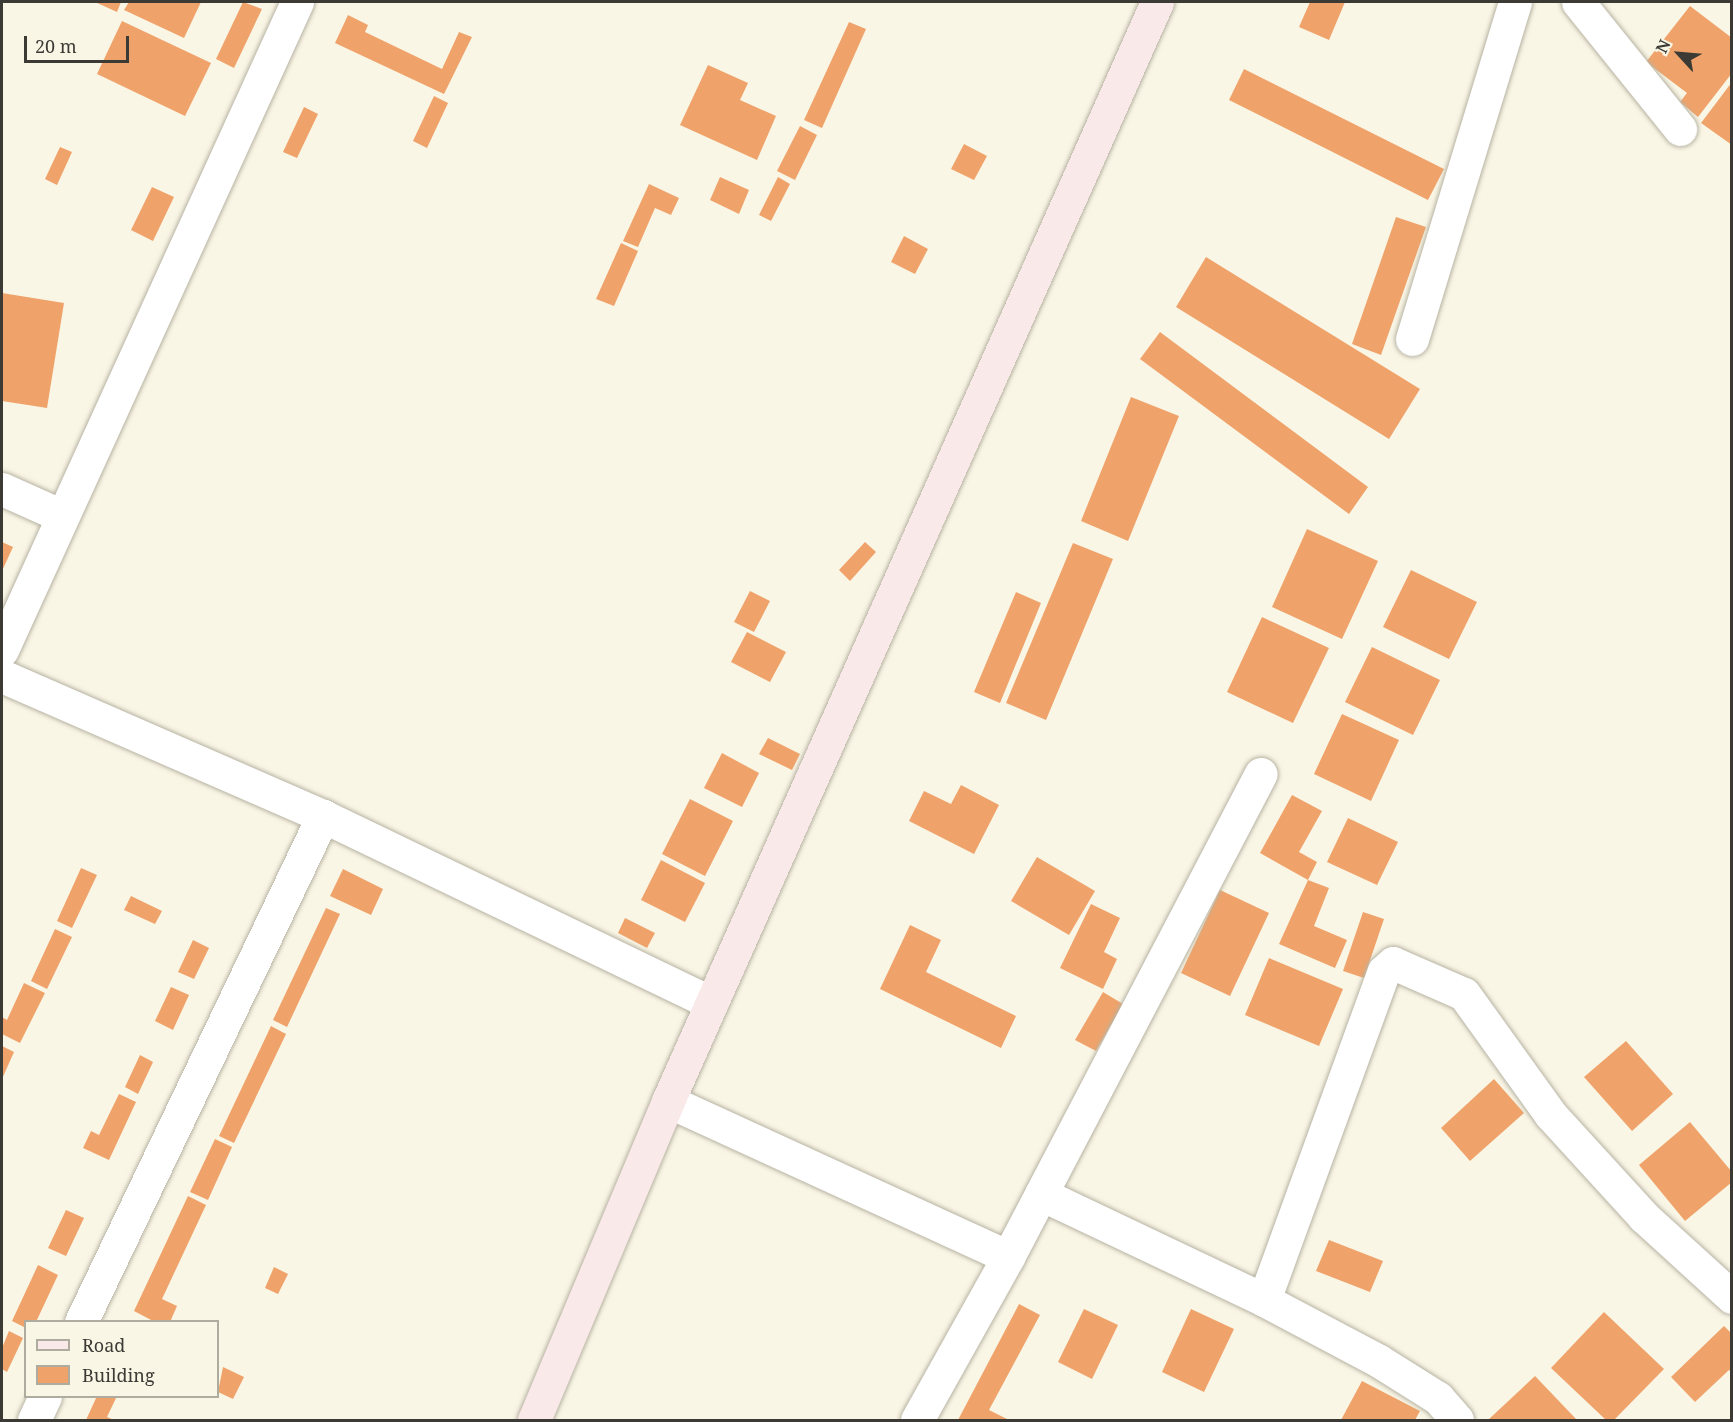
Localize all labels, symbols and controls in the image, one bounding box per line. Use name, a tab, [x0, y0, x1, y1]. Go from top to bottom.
scale bar	[27, 24, 132, 62]
north arrow	[1649, 24, 1709, 84]
text: 20 m	[35, 34, 77, 58]
text: N	[1650, 36, 1675, 57]
legend	[24, 1320, 219, 1398]
text: Road	[82, 1333, 125, 1357]
text: Building	[82, 1363, 155, 1387]

